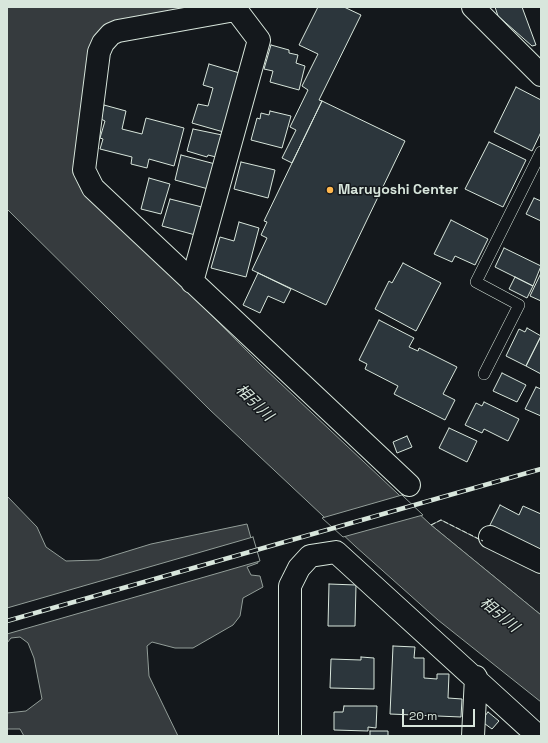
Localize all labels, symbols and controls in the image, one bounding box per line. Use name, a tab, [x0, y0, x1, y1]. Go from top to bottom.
place label: Maruyoshi Center	[338, 182, 458, 198]
marker: Maruyoshi Center	[325, 185, 335, 195]
water label: 相引川	[232, 381, 276, 425]
water label: 相引川	[476, 594, 522, 636]
scale bar	[404, 701, 477, 727]
text: 20 m	[409, 708, 437, 724]

